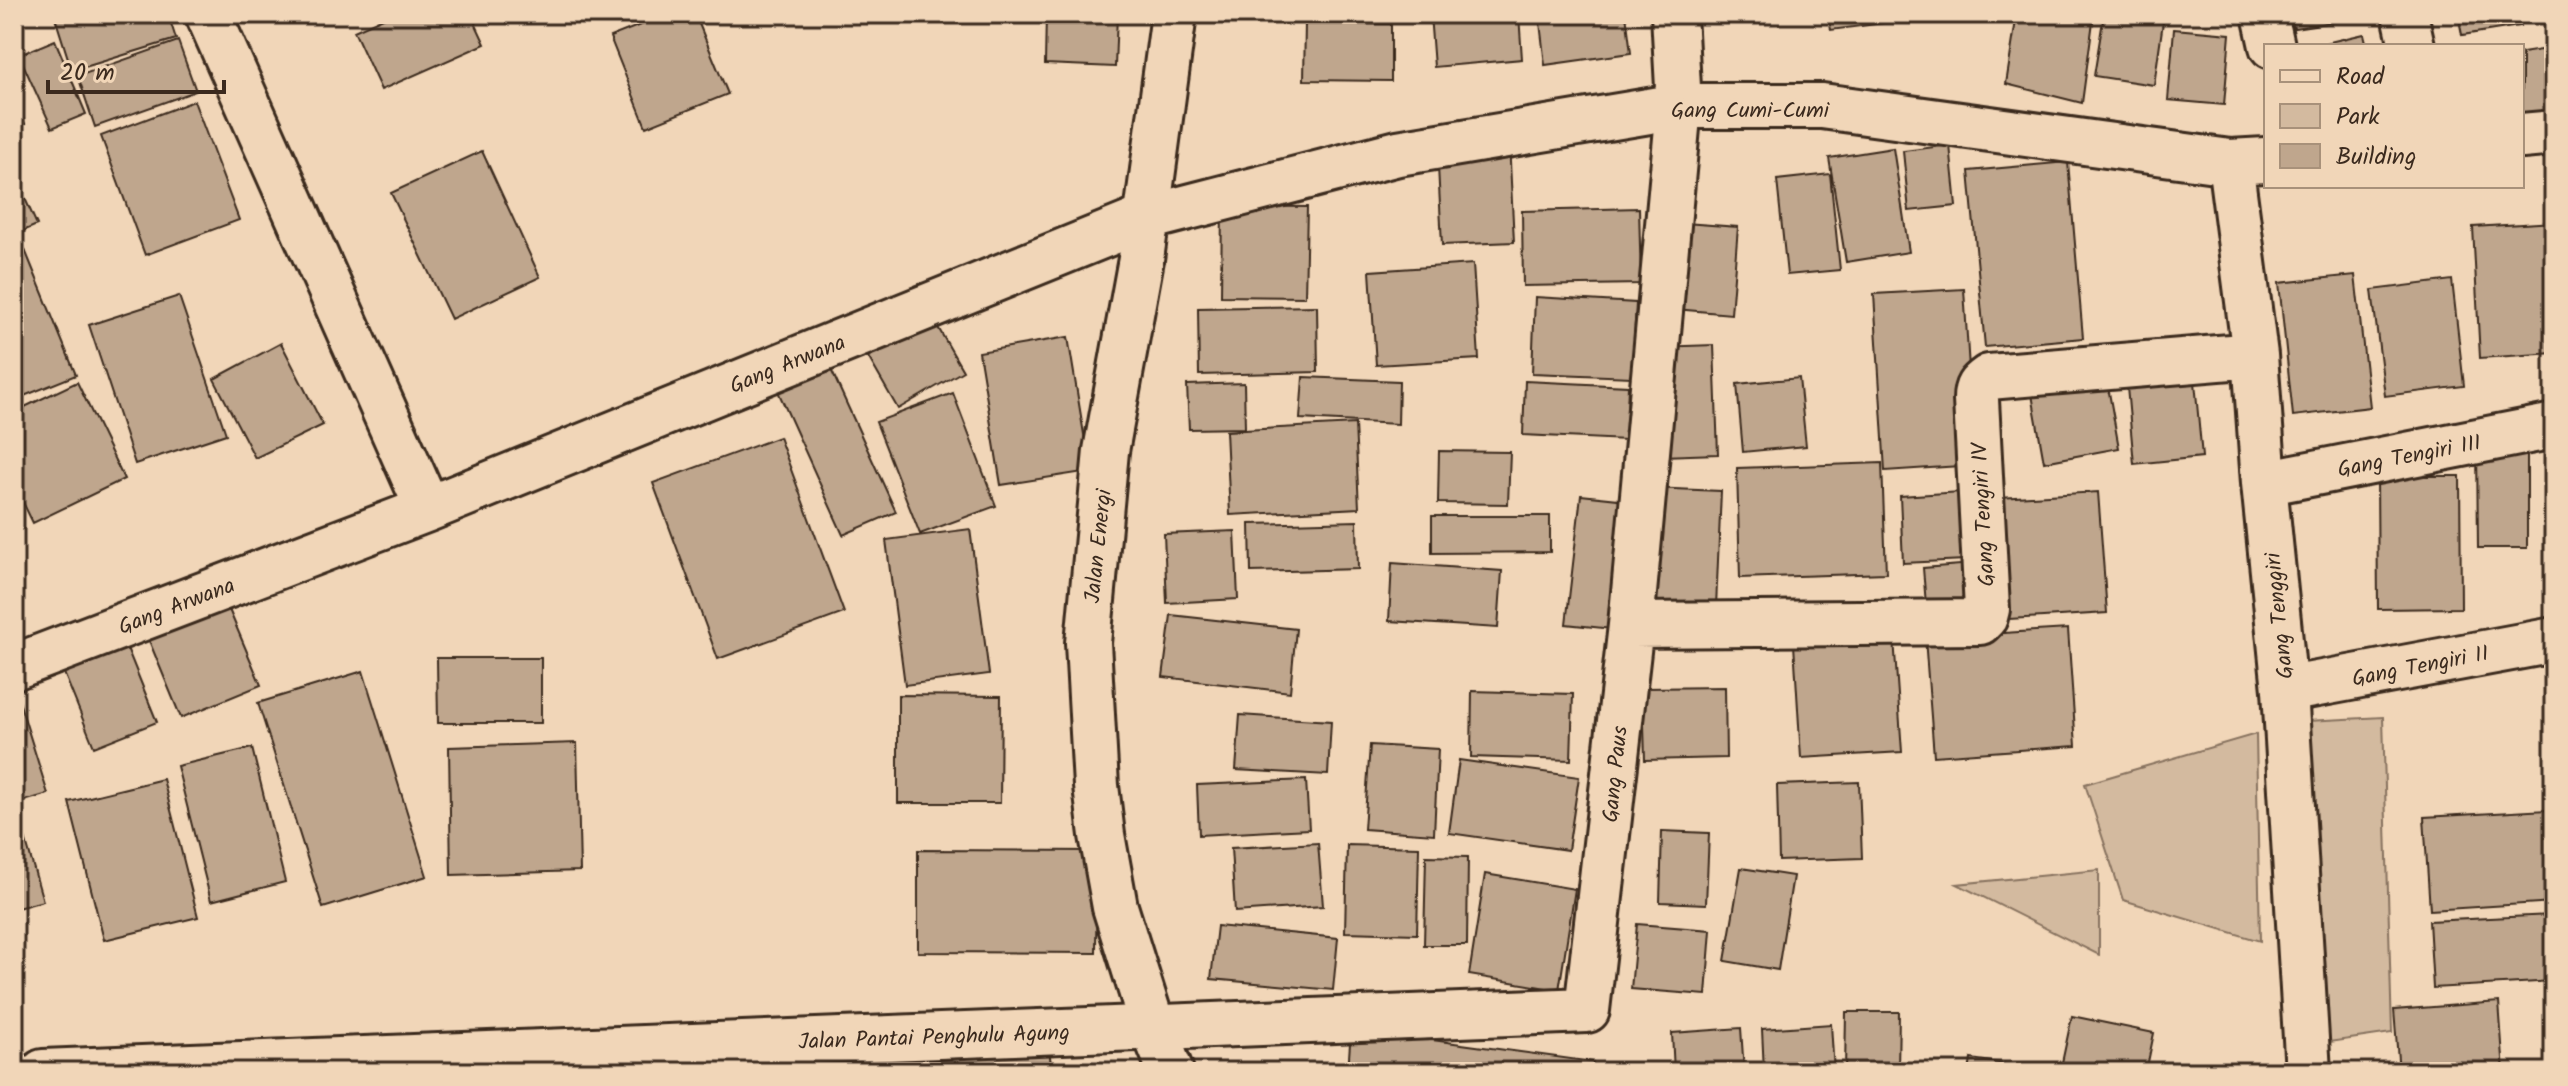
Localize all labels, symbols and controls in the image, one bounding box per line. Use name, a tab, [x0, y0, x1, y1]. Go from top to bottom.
scale bar	[48, 44, 224, 94]
legend	[2264, 44, 2524, 188]
text: 20 m	[60, 54, 115, 93]
text: Road	[2336, 58, 2385, 97]
street label: Gang Cumi-Cumi	[1671, 94, 1830, 129]
text: Park	[2336, 98, 2380, 137]
text: Building	[2336, 138, 2416, 177]
street label: Gang Arwana	[725, 326, 851, 405]
street label: Gang Tengiri III	[2335, 426, 2484, 489]
street label: Gang Tengiri IV	[1963, 440, 2006, 588]
street label: Jalan Energi	[1076, 487, 1123, 605]
street label: Gang Tenggiri	[2256, 550, 2305, 681]
street label: Gang Arwana	[113, 569, 240, 646]
street label: Gang Tengiri II	[2349, 637, 2492, 698]
street label: Gang Paus	[1594, 724, 1639, 824]
street label: Jalan Pantai Penghulu Agung	[798, 1016, 1070, 1061]

